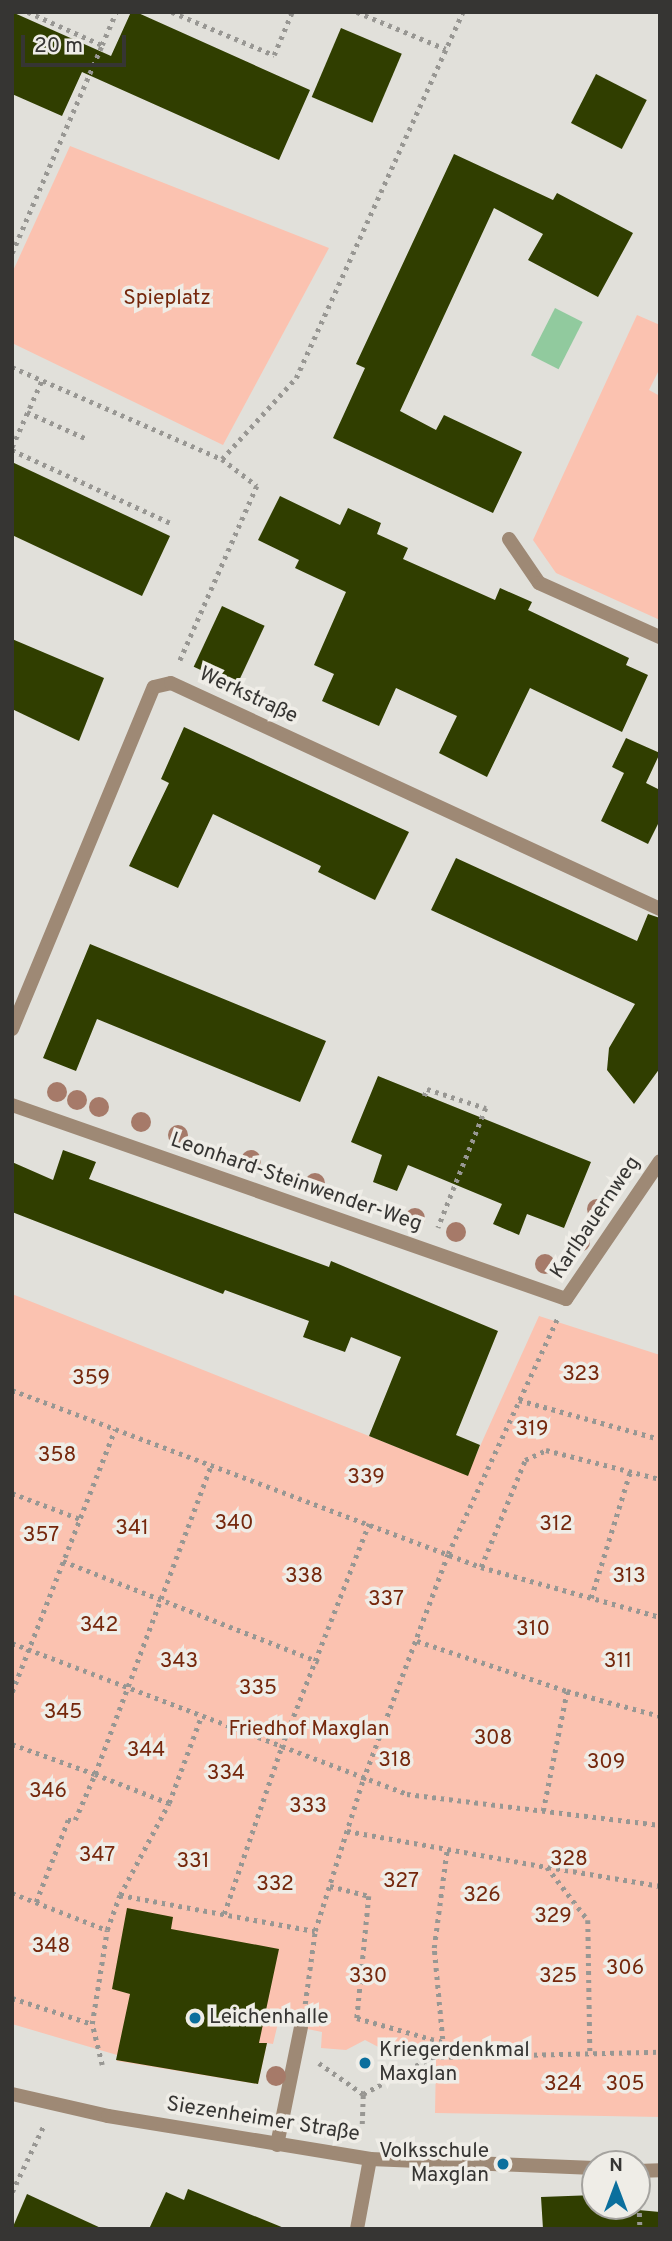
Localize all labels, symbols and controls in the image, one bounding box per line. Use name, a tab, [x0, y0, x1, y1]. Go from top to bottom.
scale bar	[24, 21, 130, 65]
text: 20 m	[34, 33, 83, 60]
park label: Spieplatz	[123, 286, 211, 312]
street label: Werkstraße	[195, 662, 301, 730]
street label: Leonhard-Steinwender-Weg	[167, 1128, 425, 1238]
street label: Karlbauernweg	[546, 1152, 646, 1284]
park label: 323	[562, 1362, 600, 1388]
park label: 359	[72, 1366, 110, 1392]
park label: 319	[516, 1417, 548, 1443]
park label: 358	[38, 1443, 76, 1469]
park label: 339	[347, 1465, 385, 1491]
park label: 340	[214, 1511, 254, 1537]
park label: 312	[539, 1512, 573, 1538]
park label: 341	[115, 1516, 149, 1542]
park label: 357	[23, 1523, 59, 1549]
park label: 338	[285, 1564, 323, 1590]
park label: 313	[612, 1564, 646, 1590]
park label: 337	[368, 1587, 404, 1613]
park label: 342	[80, 1613, 118, 1639]
park label: 310	[516, 1617, 550, 1643]
park label: 343	[160, 1649, 198, 1675]
park label: 311	[604, 1649, 632, 1675]
park label: 335	[239, 1676, 277, 1702]
park label: 345	[44, 1700, 82, 1726]
park label: Friedhof Maxglan	[228, 1717, 390, 1743]
park label: 308	[474, 1726, 512, 1752]
park label: 344	[127, 1738, 165, 1764]
park label: 318	[378, 1748, 412, 1774]
park label: 309	[587, 1750, 625, 1776]
park label: 334	[207, 1761, 245, 1787]
park label: 346	[29, 1779, 67, 1805]
park label: 333	[289, 1794, 327, 1820]
park label: 347	[79, 1843, 115, 1869]
park label: 328	[550, 1847, 588, 1873]
park label: 331	[176, 1849, 210, 1875]
park label: 327	[383, 1869, 419, 1895]
park label: 332	[256, 1872, 294, 1898]
park label: 326	[463, 1883, 501, 1909]
park label: 329	[534, 1904, 572, 1930]
park label: 348	[32, 1934, 70, 1960]
park label: 306	[606, 1956, 644, 1982]
park label: 330	[349, 1964, 387, 1990]
park label: 325	[539, 1964, 577, 1990]
place label: Leichenhalle	[209, 2005, 329, 2031]
marker: Leichenhalle	[187, 2010, 203, 2026]
place label: Kriegerdenkmal Maxglan	[379, 2038, 530, 2088]
marker: Kriegerdenkmal Maxglan	[357, 2055, 373, 2071]
park label: 324	[544, 2072, 582, 2098]
park label: 305	[606, 2072, 644, 2098]
street label: Siezenheimer Straße	[165, 2092, 361, 2148]
place label: Volksschule Maxglan	[379, 2139, 489, 2189]
north arrow	[581, 2150, 651, 2220]
text: N	[609, 2154, 623, 2178]
marker: Volksschule Maxglan	[495, 2156, 511, 2172]

